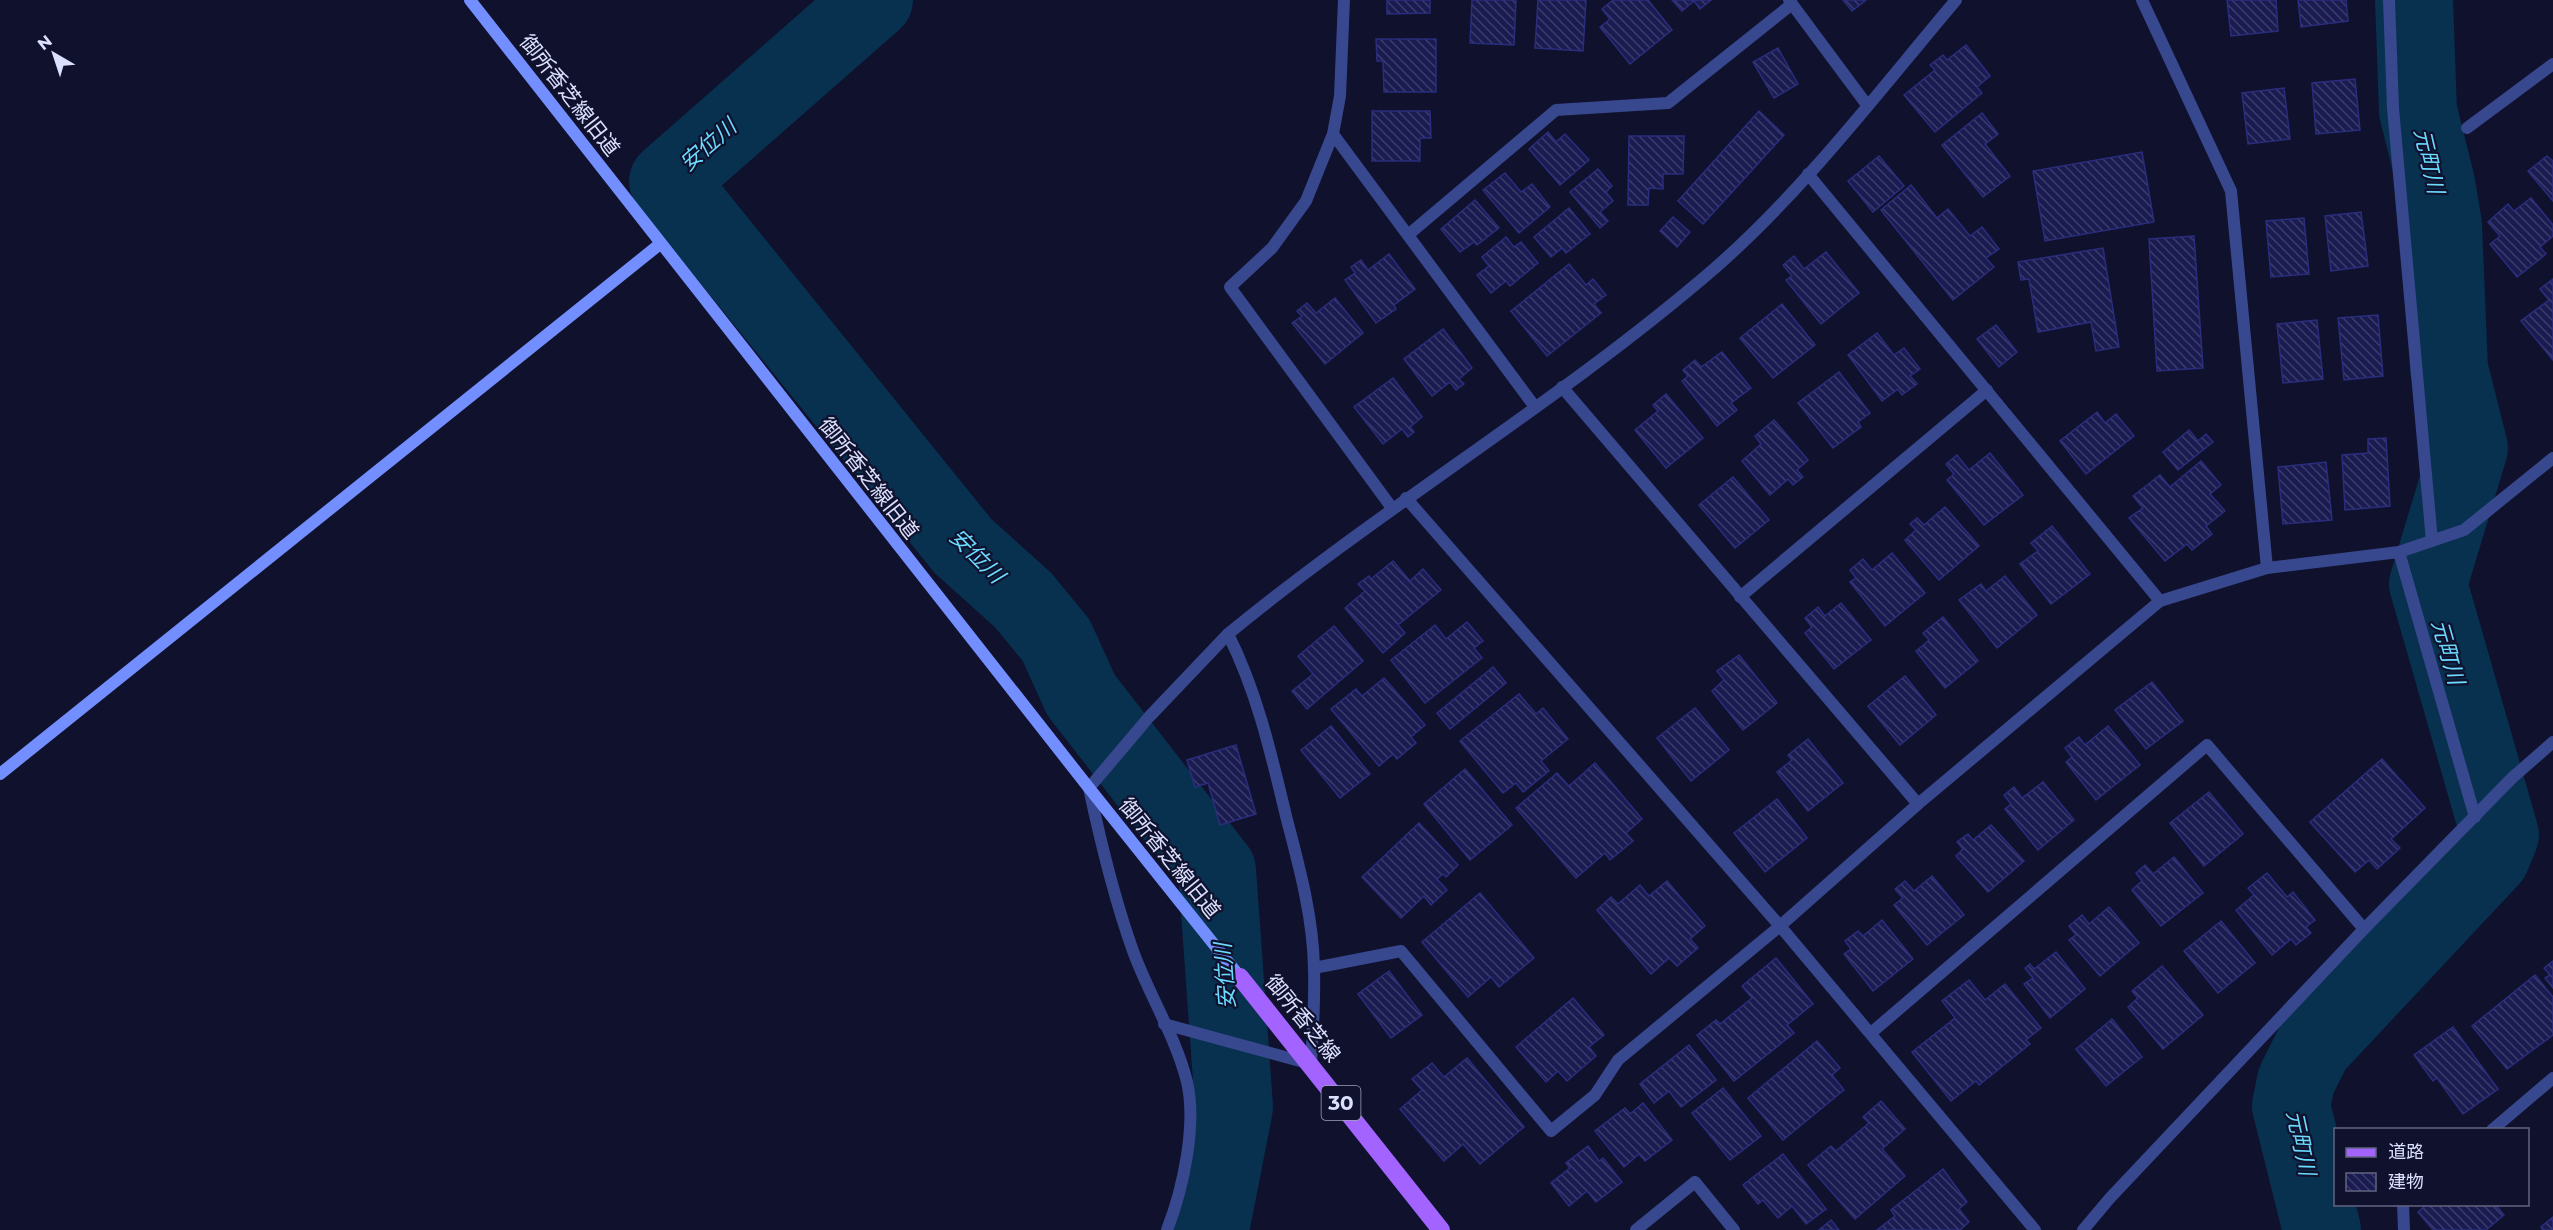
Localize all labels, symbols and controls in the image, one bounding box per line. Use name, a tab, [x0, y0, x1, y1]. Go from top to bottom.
north arrow	[24, 24, 84, 84]
street label: 御所香芝線旧道	[515, 29, 625, 161]
text: N	[34, 31, 56, 54]
water label: 安位川	[674, 112, 743, 177]
water label: 元町川	[2408, 126, 2450, 198]
street label: 御所香芝線旧道	[814, 412, 924, 544]
water label: 安位川	[944, 523, 1011, 590]
water label: 元町川	[2426, 617, 2471, 689]
street label: 御所香芝線旧道	[1114, 793, 1226, 923]
water label: 安位川	[1209, 940, 1241, 1010]
street label: 御所香芝線	[1260, 969, 1346, 1067]
road number: 30	[1322, 1086, 1360, 1120]
water label: 元町川	[2281, 1108, 2321, 1180]
legend	[2334, 1128, 2529, 1206]
text: 道路	[2388, 1141, 2424, 1163]
text: 建物	[2388, 1171, 2424, 1193]

